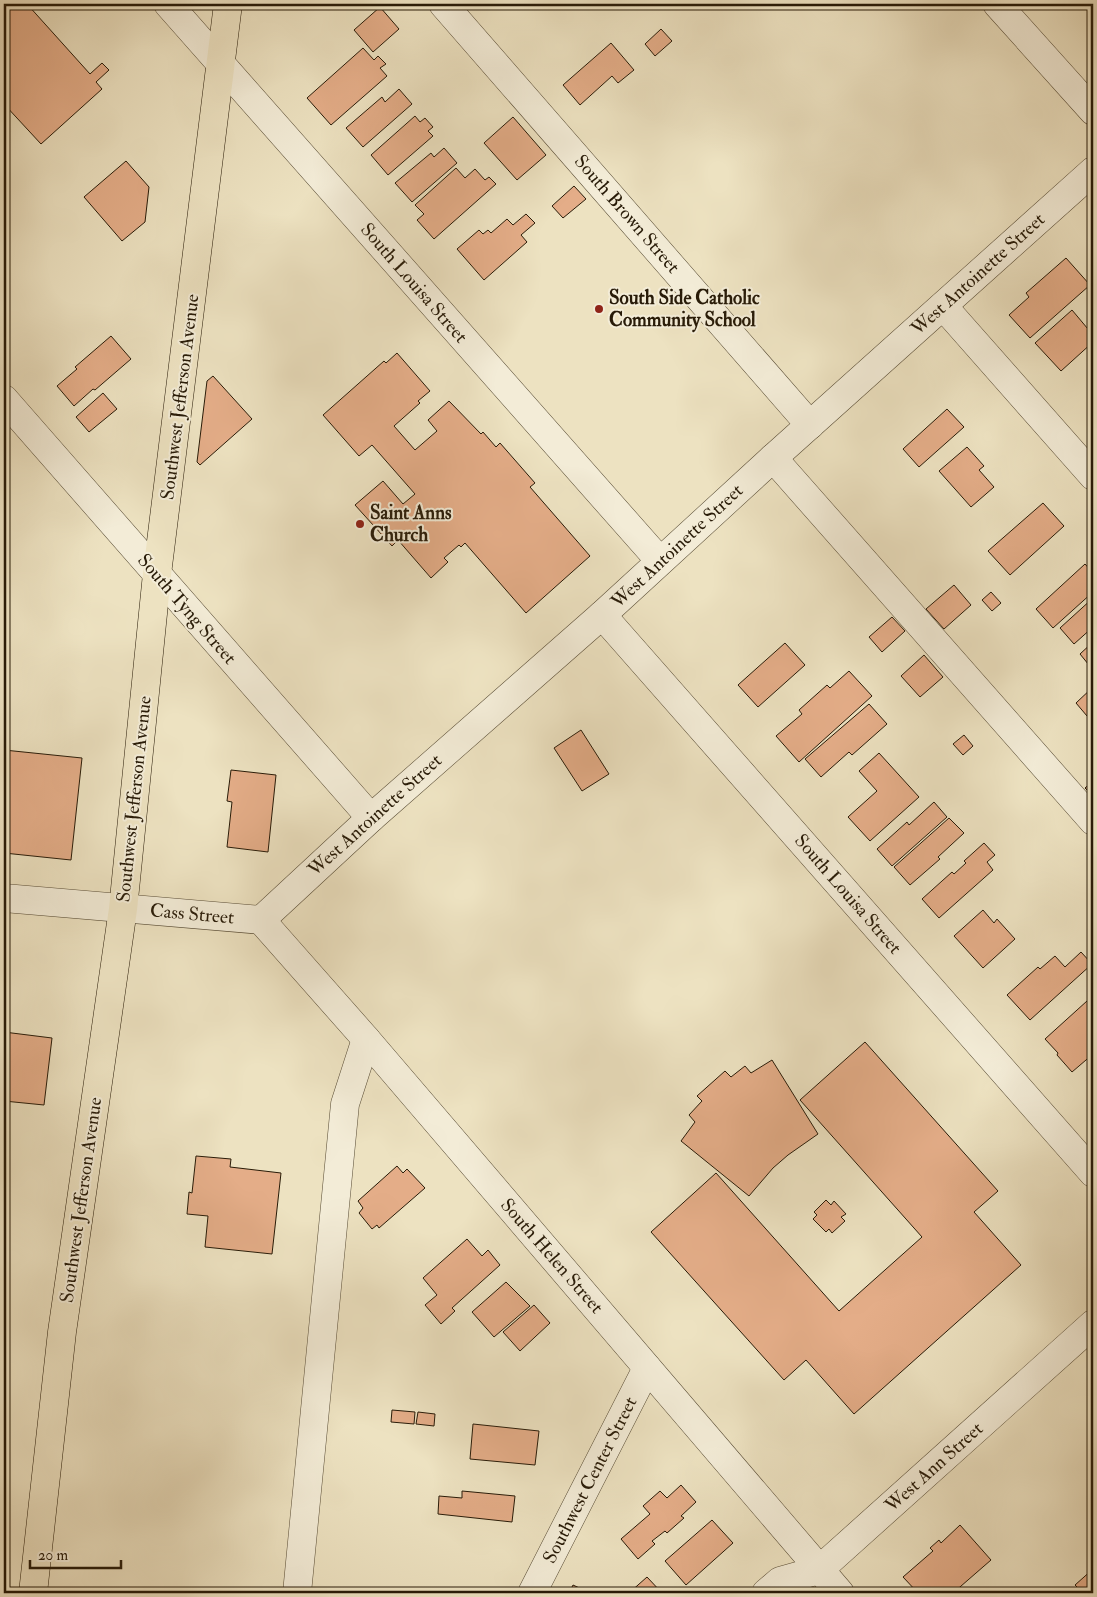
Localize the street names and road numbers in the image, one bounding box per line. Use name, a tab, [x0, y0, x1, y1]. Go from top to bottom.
street label: South Brown Street	[569, 150, 685, 278]
street label: West Antoinette Street	[905, 208, 1050, 341]
street label: South Louisa Street	[355, 218, 473, 348]
street label: Southwest Jefferson Avenue	[155, 293, 205, 501]
street label: West Antoinette Street	[605, 479, 748, 614]
street label: South Tyng Street	[132, 549, 242, 669]
street label: Southwest Jefferson Avenue	[111, 695, 157, 903]
street label: West Antoinette Street	[302, 749, 447, 882]
street label: South Louisa Street	[789, 829, 907, 959]
street label: Cass Street	[149, 898, 235, 930]
street label: Southwest Jefferson Avenue	[55, 1096, 107, 1304]
street label: South Helen Street	[495, 1193, 609, 1319]
street label: Southwest Center Street	[538, 1393, 642, 1567]
street label: West Ann Street	[879, 1417, 988, 1518]

